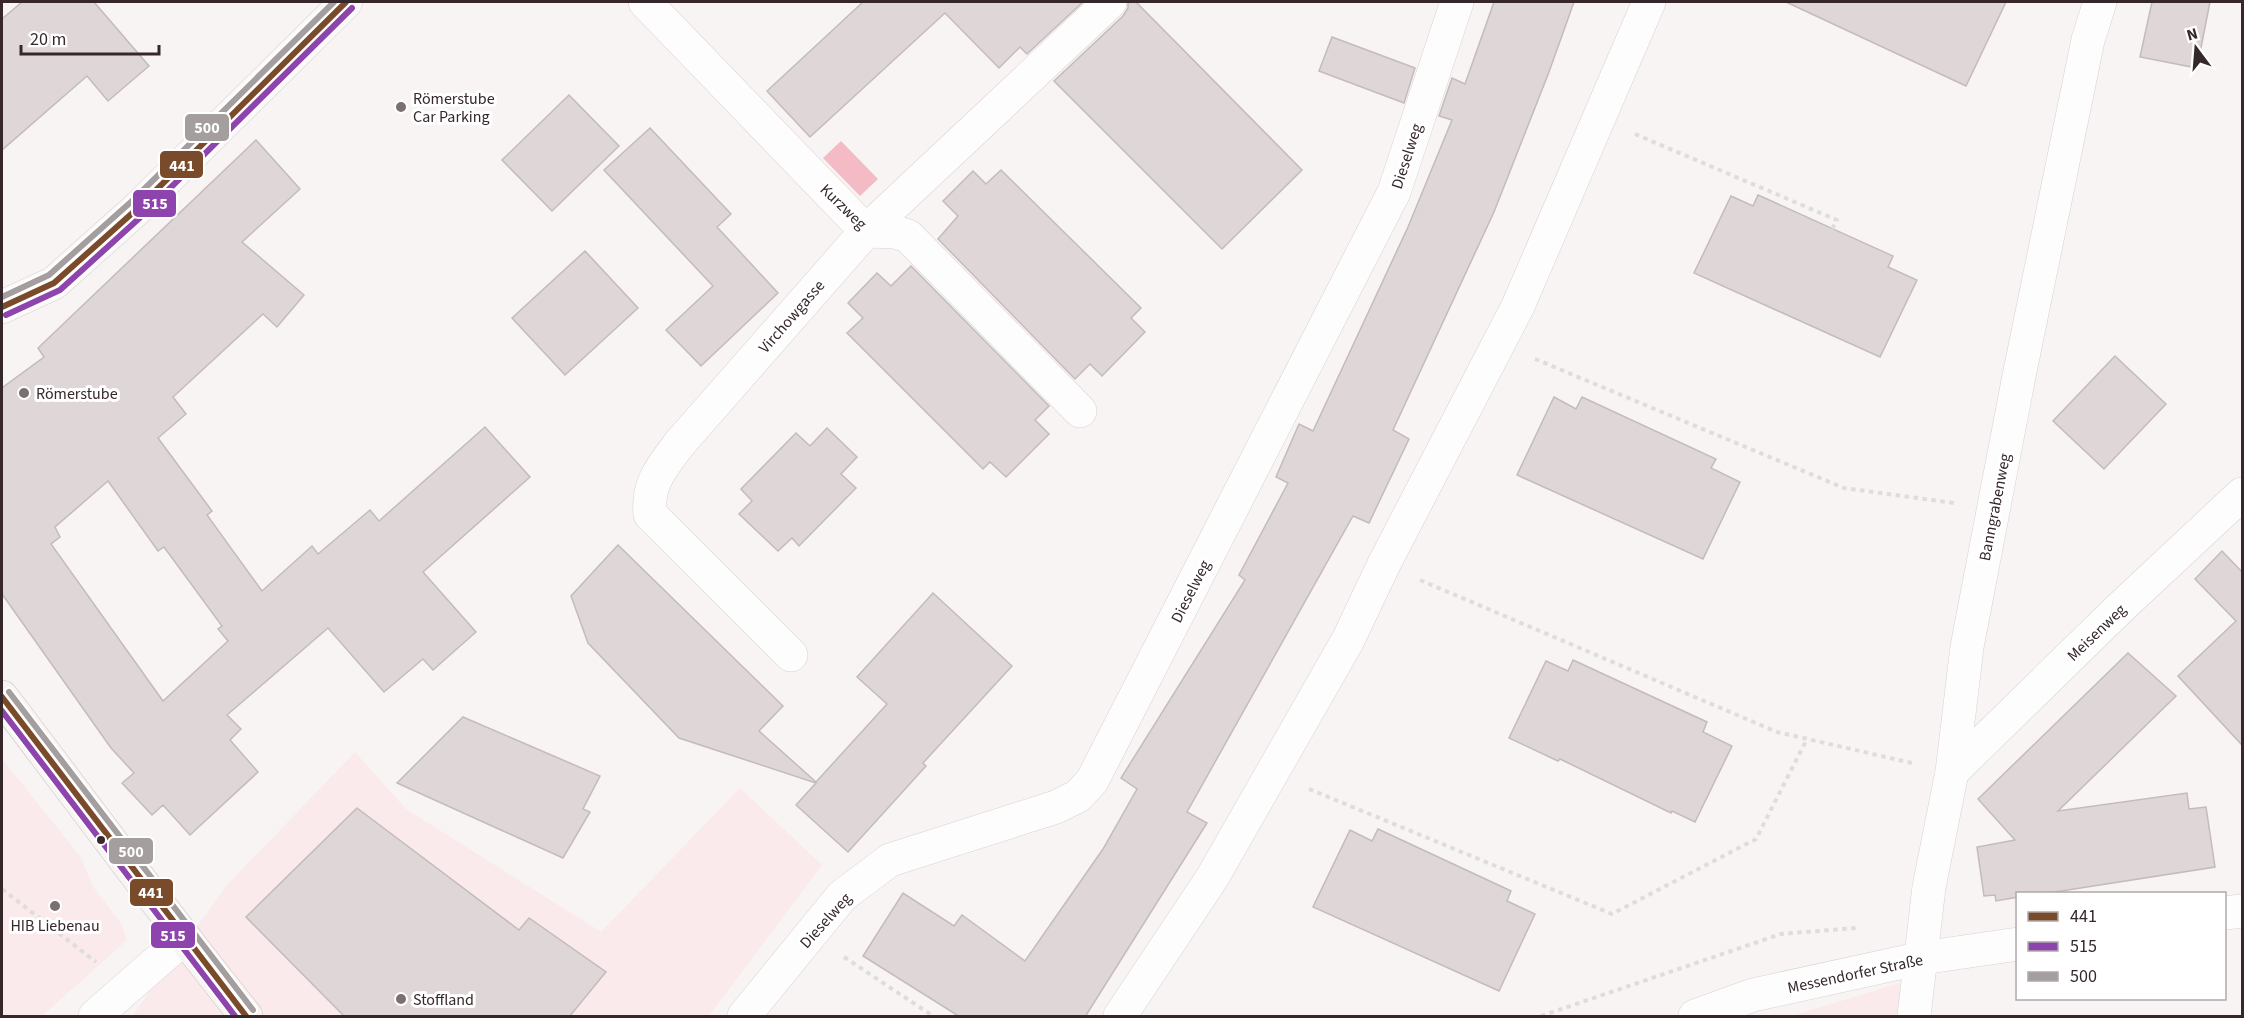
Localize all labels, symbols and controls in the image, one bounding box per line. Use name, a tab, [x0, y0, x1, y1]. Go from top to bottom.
scale bar	[21, 18, 159, 56]
north arrow	[2166, 18, 2226, 78]
text: N	[2184, 23, 2200, 47]
text: 20 m	[30, 27, 66, 52]
place label: Römerstube Car Parking	[413, 88, 495, 128]
marker: Römerstube Car Parking	[394, 100, 408, 114]
line badge: 500	[184, 113, 230, 142]
text: 500	[194, 117, 220, 139]
street label: Dieselweg	[1386, 121, 1428, 192]
line badge: 441	[159, 150, 204, 179]
text: 441	[169, 155, 195, 177]
street label: Kurzweg	[815, 179, 872, 235]
line badge: 515	[132, 189, 177, 218]
text: 515	[142, 193, 168, 215]
street label: Virchowgasse	[754, 275, 830, 358]
place label: Römerstube	[36, 383, 118, 405]
marker: Römerstube	[17, 386, 31, 400]
street label: Banngrabenweg	[1974, 452, 2016, 563]
street label: Dieselweg	[1166, 556, 1216, 627]
street label: Meisenweg	[2062, 599, 2131, 666]
unlabelled marker	[95, 834, 107, 846]
line badge: 500	[108, 837, 154, 865]
text: 500	[118, 841, 144, 863]
line badge: 441	[129, 878, 174, 907]
text: 441	[138, 882, 164, 904]
street label: Dieselweg	[795, 888, 857, 953]
legend	[2016, 892, 2226, 1000]
marker: HIB Liebenau	[48, 899, 62, 913]
text: 441	[2070, 904, 2097, 929]
place label: HIB Liebenau	[10, 915, 100, 937]
line badge: 515	[150, 921, 196, 949]
text: 515	[160, 925, 186, 947]
text: 515	[2070, 934, 2097, 959]
street label: Messendorfer Straße	[1785, 949, 1925, 999]
text: 500	[2070, 964, 2097, 989]
place label: Stoffland	[413, 989, 474, 1011]
marker: Stoffland	[394, 992, 408, 1006]

